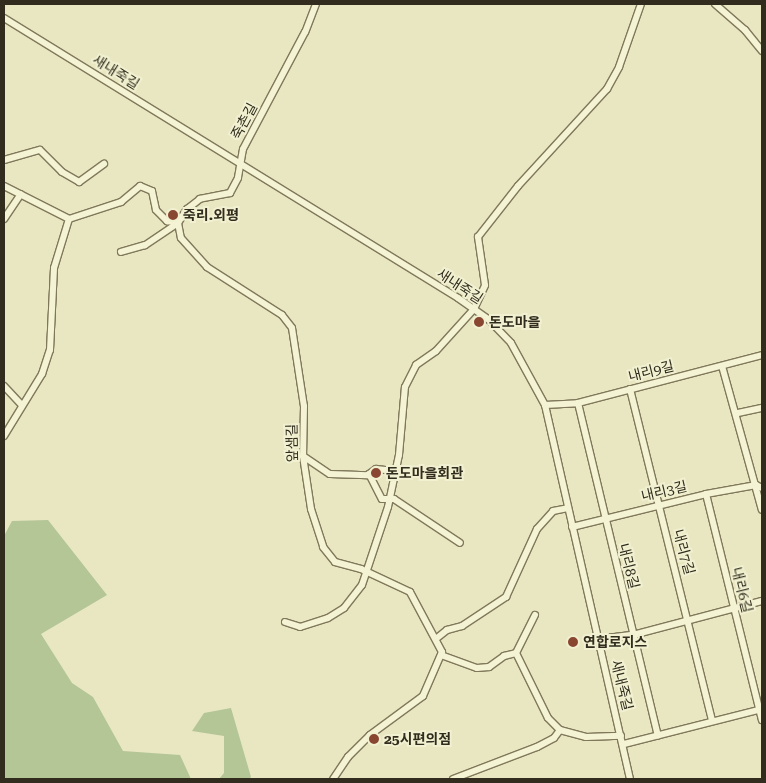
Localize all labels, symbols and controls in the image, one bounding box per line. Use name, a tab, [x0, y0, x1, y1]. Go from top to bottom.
street label: 새내죽길	[90, 51, 142, 93]
street label: 죽촌길	[228, 100, 260, 142]
place label: 죽리.외평	[183, 207, 239, 223]
marker: 죽리.외평	[167, 209, 179, 221]
street label: 새내죽길	[434, 265, 486, 307]
place label: 돈도마을	[489, 314, 541, 330]
marker: 돈도마을	[473, 316, 485, 328]
street label: 내리9길	[626, 357, 676, 385]
street label: 앞샘길	[283, 424, 301, 462]
place label: 돈도마을회관	[386, 465, 463, 481]
marker: 돈도마을회관	[370, 467, 382, 479]
street label: 내리3길	[639, 478, 689, 504]
street label: 내리7길	[670, 527, 698, 577]
street label: 내리8길	[615, 541, 643, 591]
street label: 내리6길	[728, 565, 756, 615]
place label: 연합로지스	[583, 634, 647, 650]
marker: 연합로지스	[567, 636, 579, 648]
street label: 새내죽길	[608, 658, 636, 712]
place label: 25시편의점	[384, 731, 451, 747]
marker: 25시편의점	[368, 733, 380, 745]

